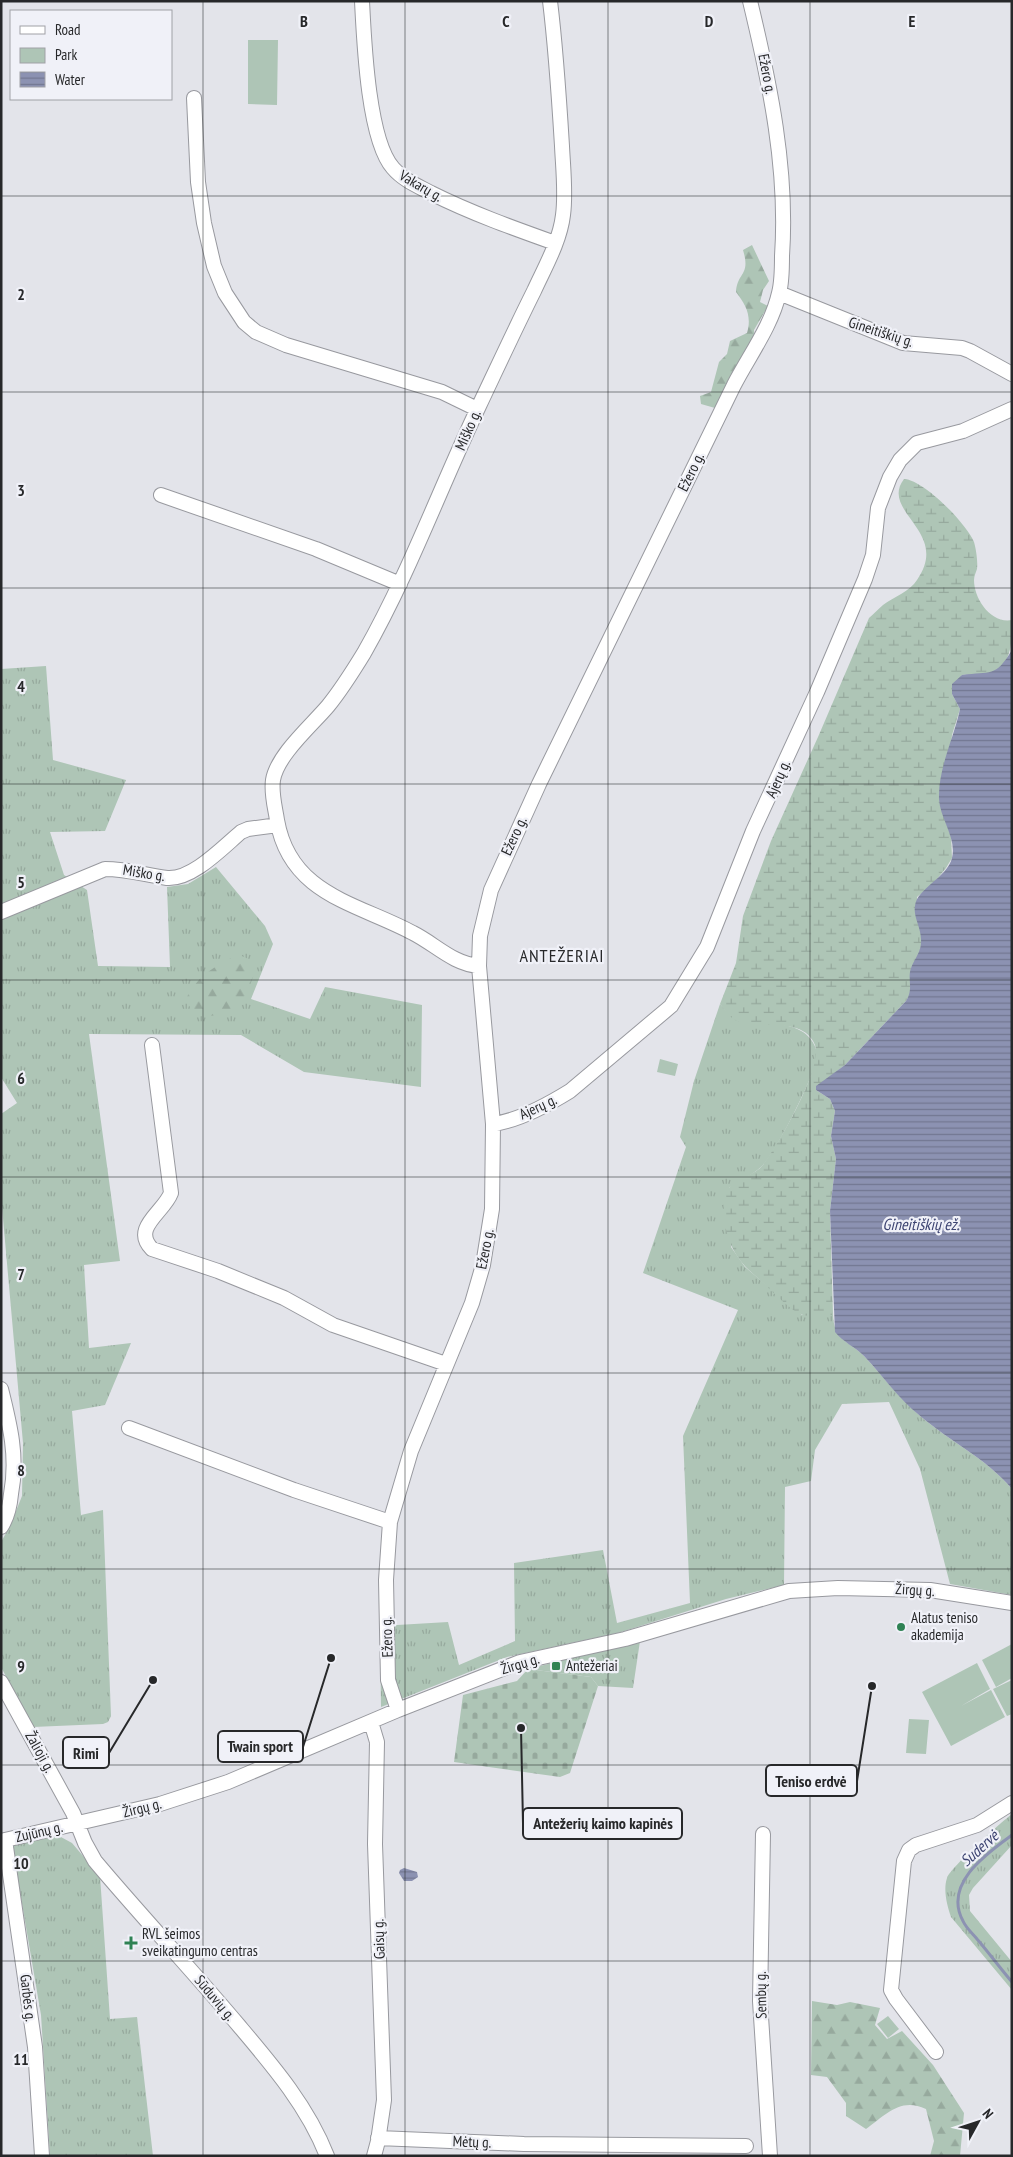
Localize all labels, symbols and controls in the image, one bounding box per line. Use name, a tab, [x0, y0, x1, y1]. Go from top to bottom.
legend	[10, 10, 172, 100]
text: B	[300, 11, 308, 31]
text: C	[502, 11, 510, 31]
text: D	[705, 11, 714, 31]
text: E	[909, 11, 916, 31]
text: Road	[55, 20, 81, 39]
text: Park	[55, 45, 77, 64]
street label: Ežero g.	[754, 52, 781, 96]
text: Water	[55, 70, 86, 89]
street label: Vakarų g.	[395, 165, 447, 206]
text: 2	[17, 284, 25, 304]
street label: Gineitiškių g.	[846, 312, 916, 351]
street label: Miško g.	[450, 406, 485, 453]
street label: Ežero g.	[673, 449, 708, 494]
text: 3	[17, 480, 25, 500]
text: 4	[17, 676, 25, 696]
street label: Ajerų g.	[761, 757, 794, 801]
street label: Ežero g.	[496, 813, 531, 858]
street label: Miško g.	[122, 860, 167, 885]
text: 5	[17, 872, 25, 892]
district label: ANTEŽERIAI	[519, 944, 605, 967]
text: 6	[17, 1068, 25, 1088]
street label: Ajerų g.	[516, 1089, 560, 1123]
water label: Gineitiškių ež.	[883, 1214, 960, 1234]
street label: Ežero g.	[471, 1227, 498, 1271]
text: 7	[17, 1264, 25, 1284]
text: 8	[17, 1460, 25, 1480]
street label: Žirgų g.	[895, 1579, 935, 1600]
place label: Alatus teniso akademija	[911, 1608, 978, 1644]
street label: Ežero g.	[376, 1616, 397, 1658]
marker: Alatus teniso akademija	[895, 1621, 907, 1633]
street label: Žirgų g.	[498, 1649, 542, 1678]
text: 9	[17, 1656, 25, 1676]
place label: Antežeriai	[566, 1656, 618, 1675]
marker: Antežeriai	[550, 1660, 562, 1672]
street label: Žalioji g.	[21, 1728, 60, 1776]
callout: Twain sport	[218, 1731, 303, 1762]
text: Twain sport	[227, 1736, 293, 1756]
callout: Rimi	[63, 1737, 109, 1768]
text: Rimi	[73, 1743, 99, 1763]
callout: Teniso erdvė	[766, 1765, 857, 1796]
text: Teniso erdvė	[775, 1771, 847, 1791]
street label: Žirgų g.	[121, 1793, 164, 1821]
callout: Antežerių kaimo kapinės	[523, 1808, 682, 1839]
text: Antežerių kaimo kapinės	[532, 1813, 673, 1833]
street label: Zujūnų g.	[13, 1817, 65, 1846]
water label: Sudervė	[956, 1825, 1003, 1870]
text: 10	[13, 1853, 29, 1873]
street label: Gaisų g.	[368, 1918, 389, 1960]
place label: RVL šeimos sveikatingumo centras	[142, 1924, 258, 1960]
marker: RVL šeimos sveikatingumo centras	[124, 1936, 138, 1950]
street label: Sūduvių g.	[191, 1971, 240, 2025]
street label: Sembų g.	[751, 1971, 770, 2019]
street label: Garbės g.	[16, 1973, 41, 2023]
text: 11	[13, 2049, 29, 2069]
north arrow	[953, 2097, 1003, 2147]
text: N	[979, 2105, 997, 2122]
street label: Mėtų g.	[452, 2131, 492, 2152]

